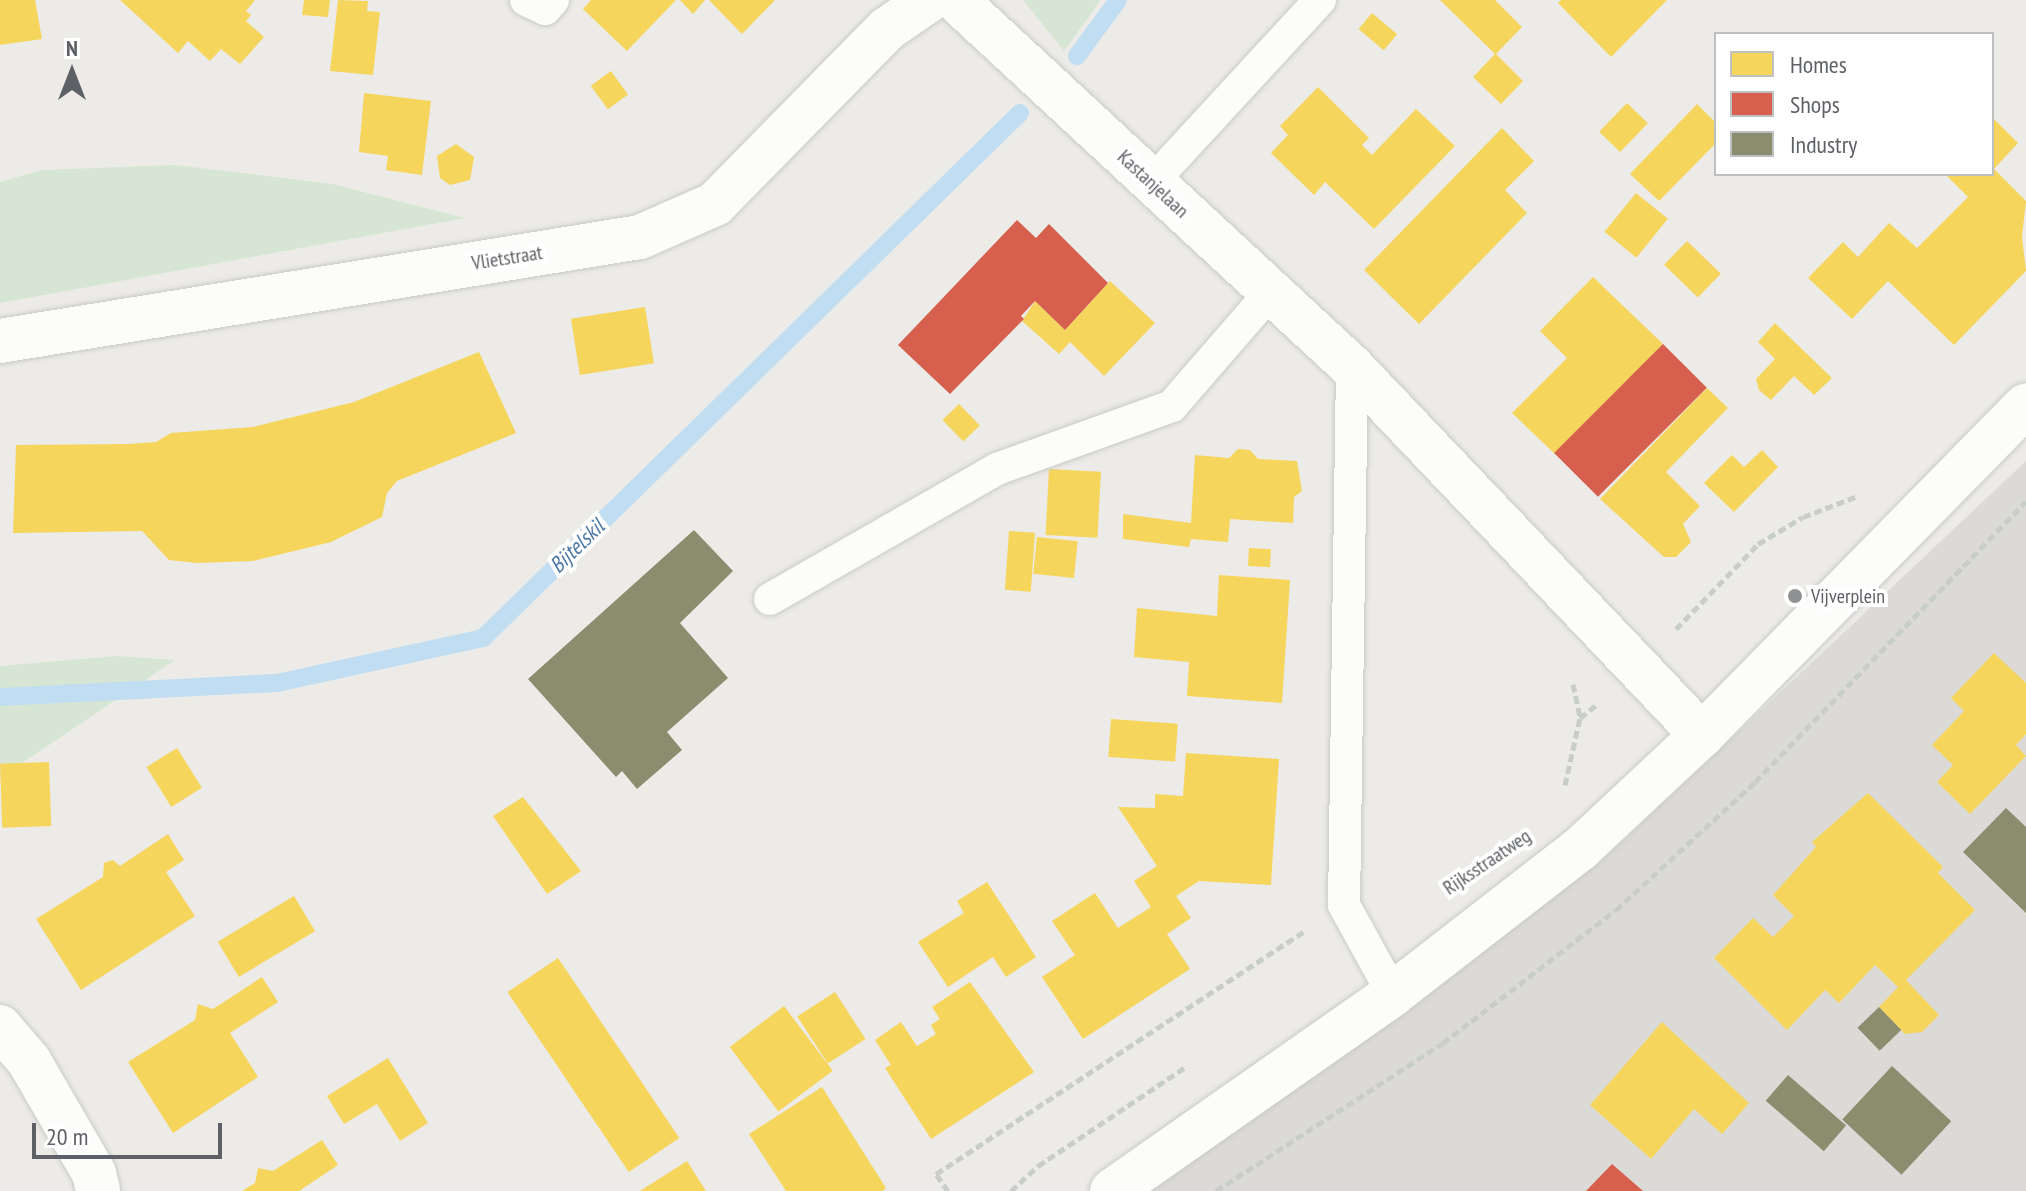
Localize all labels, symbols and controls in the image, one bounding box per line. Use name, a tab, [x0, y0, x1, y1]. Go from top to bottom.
north arrow	[32, 32, 112, 112]
legend	[1714, 32, 1994, 176]
text: N	[66, 34, 78, 62]
text: Homes	[1790, 49, 1847, 80]
text: Shops	[1790, 89, 1840, 120]
text: Industry	[1790, 129, 1857, 160]
street label: Kastanjelaan	[1112, 145, 1194, 223]
street label: Vlietstraat	[470, 241, 544, 275]
water label: Bijtelskil	[544, 514, 610, 578]
place label: Vijverplein	[1811, 584, 1885, 608]
marker: Vijverplein	[1786, 587, 1804, 605]
street label: Rijksstraatweg	[1439, 824, 1535, 900]
scale bar	[36, 1107, 226, 1157]
text: 20 m	[46, 1121, 88, 1152]

